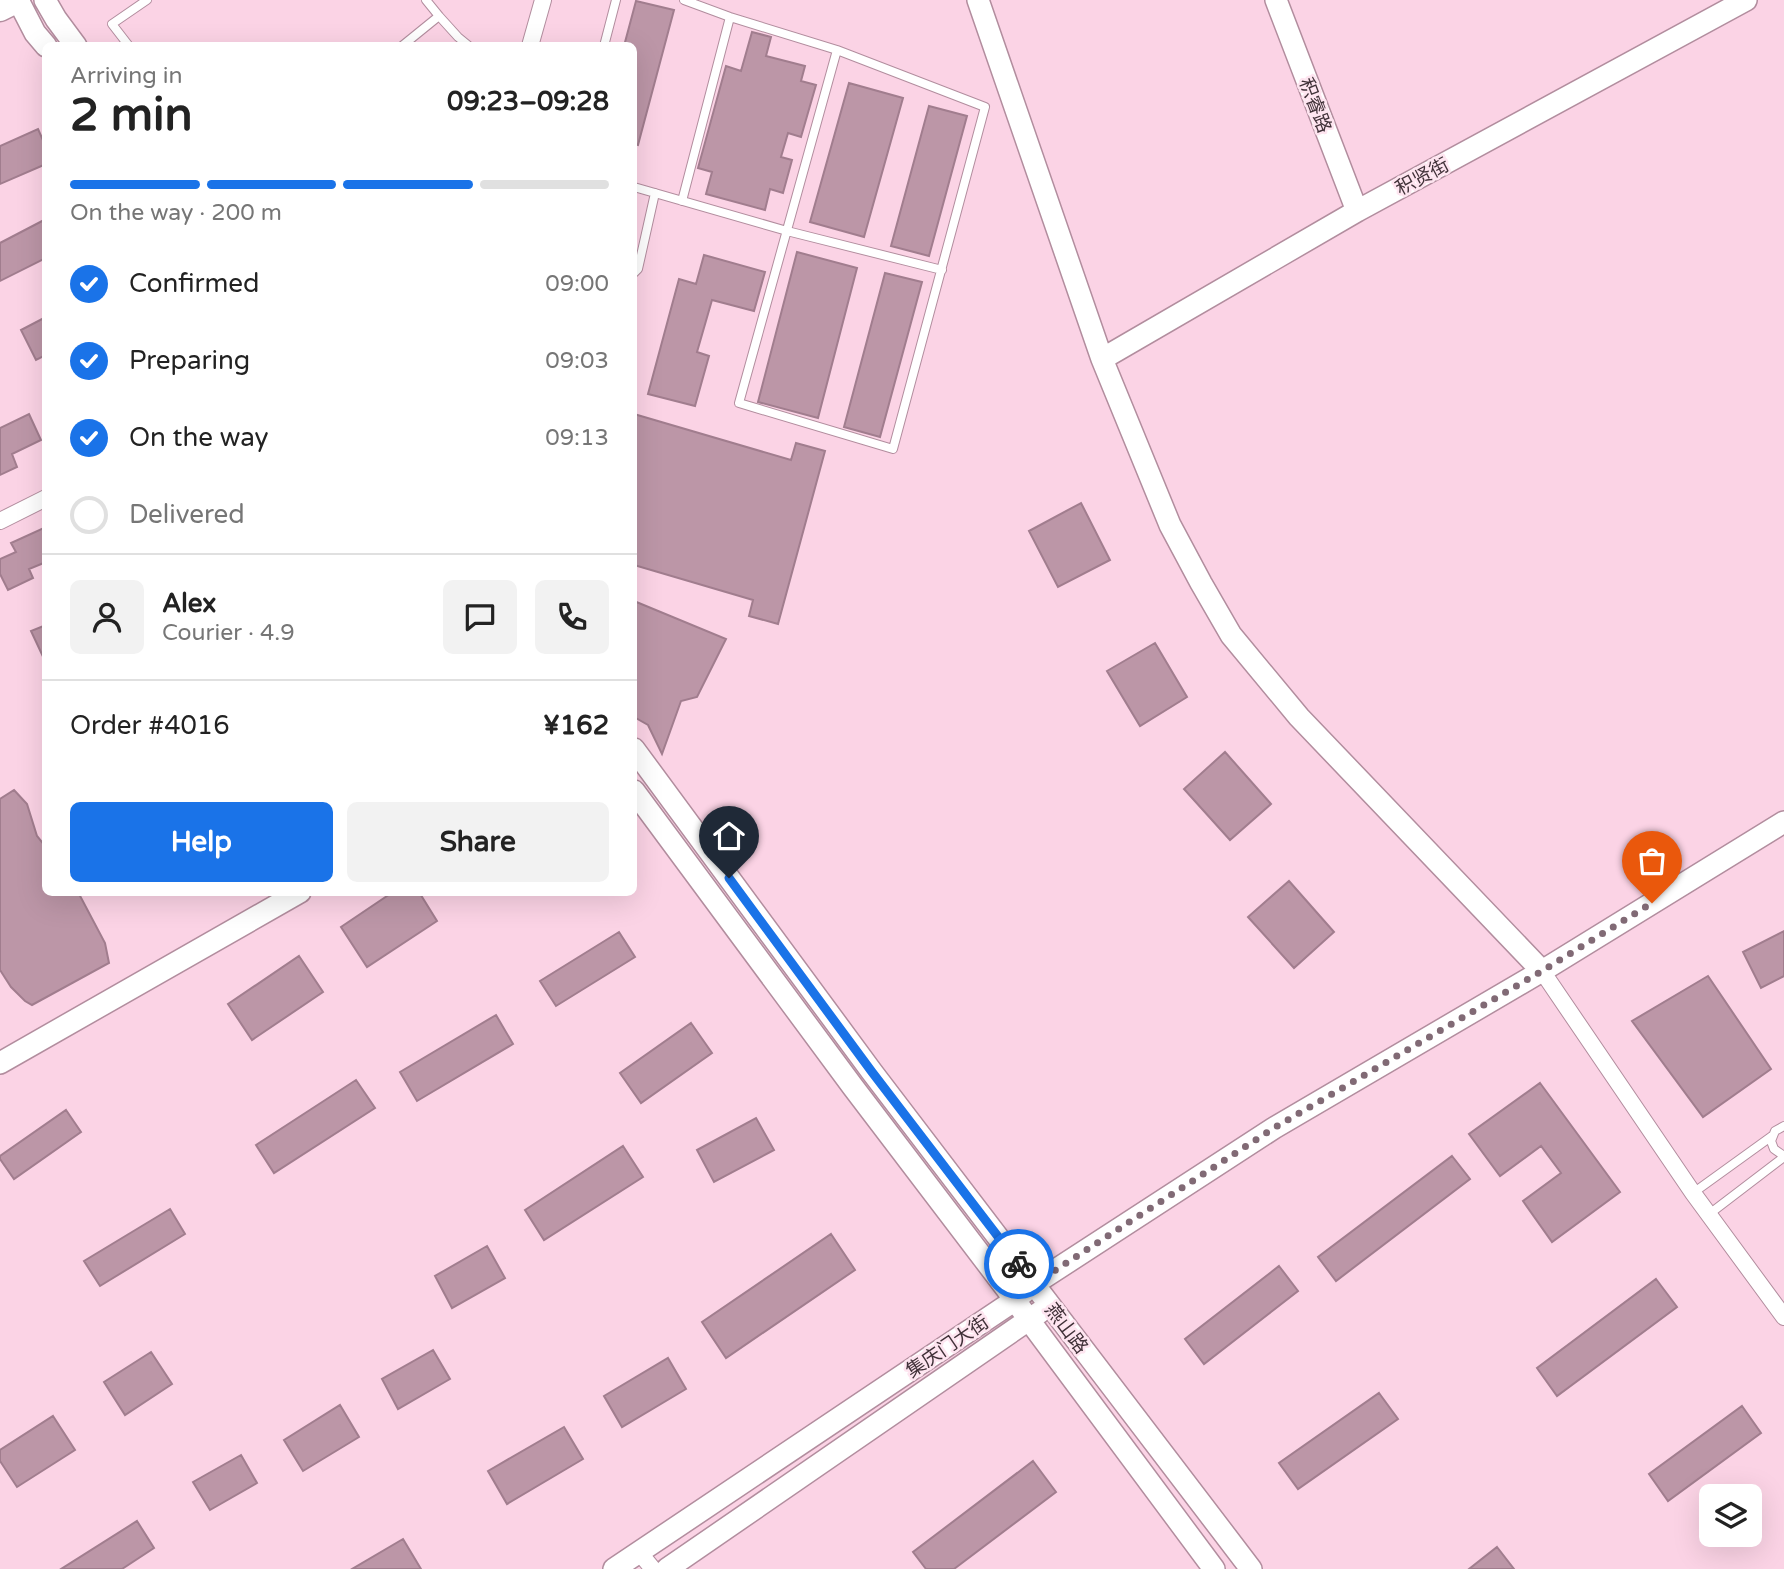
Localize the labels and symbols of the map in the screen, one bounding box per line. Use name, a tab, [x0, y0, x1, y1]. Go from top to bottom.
street label: 积睿路	[1295, 75, 1336, 136]
street label: 积贤街	[1392, 154, 1453, 200]
pin	[699, 806, 759, 878]
pin	[1622, 831, 1682, 903]
courier	[984, 1229, 1054, 1299]
street label: 燕山路	[1040, 1299, 1092, 1358]
street label: 集庆门大街	[902, 1311, 993, 1383]

